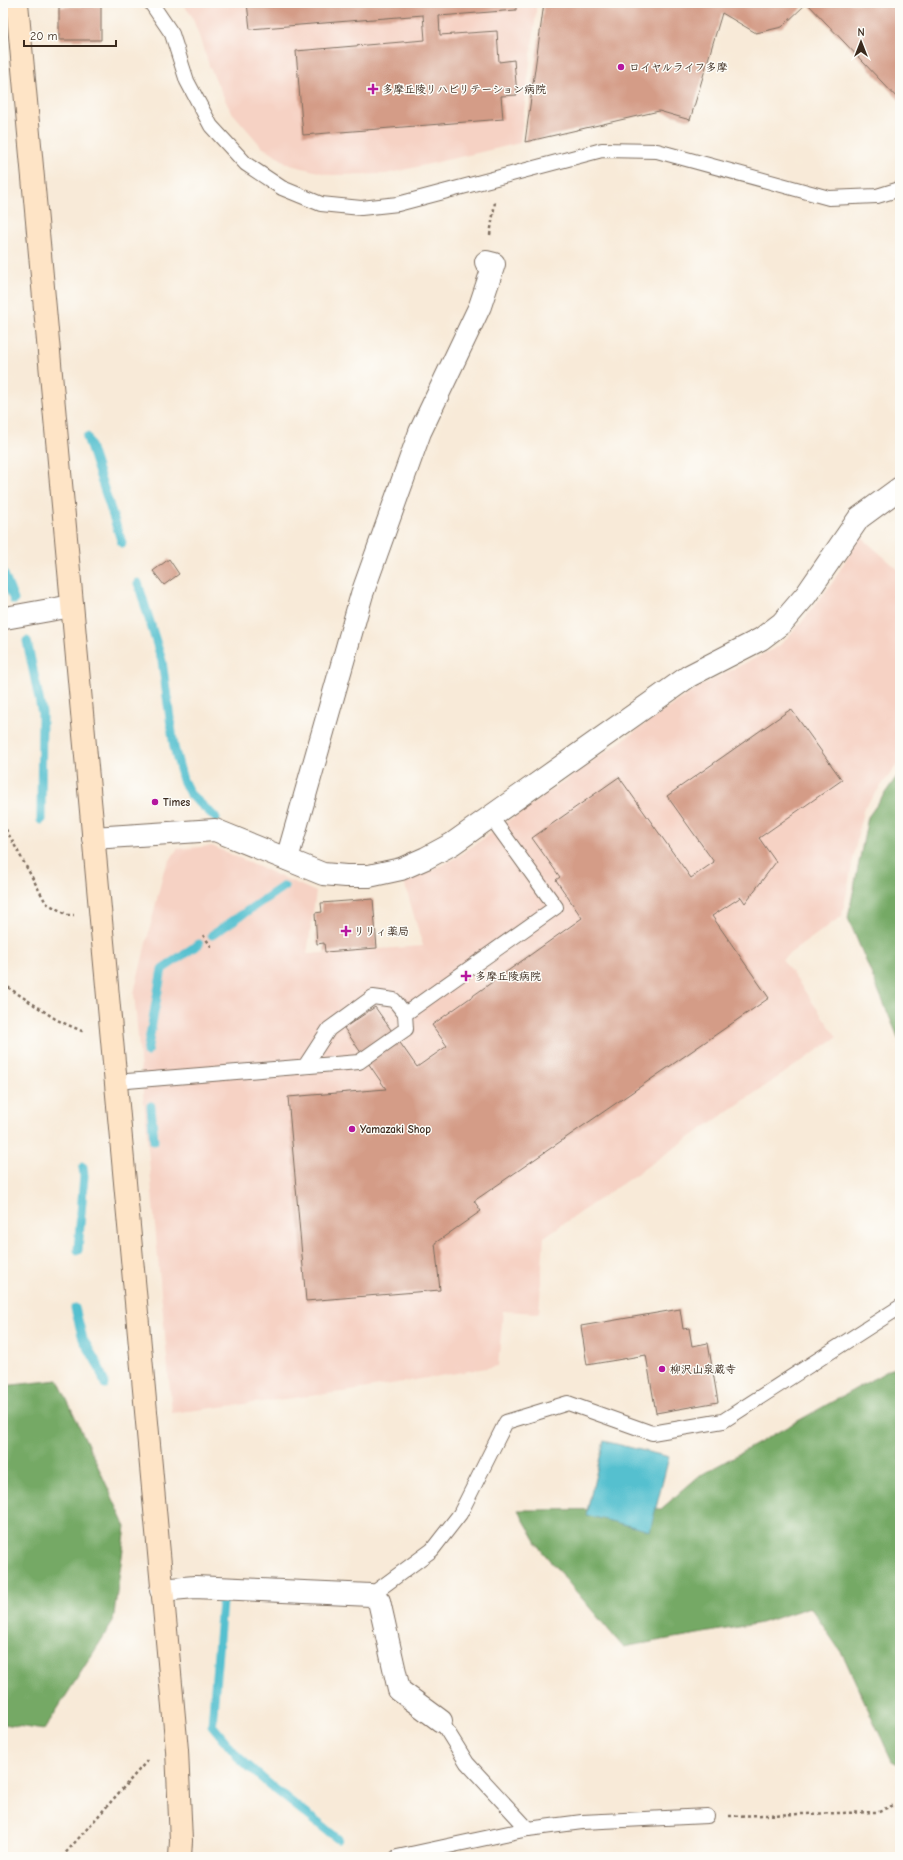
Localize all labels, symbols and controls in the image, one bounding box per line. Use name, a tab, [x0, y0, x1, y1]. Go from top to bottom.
scale bar	[24, 22, 116, 48]
north arrow	[841, 22, 881, 62]
text: N	[857, 26, 865, 39]
text: 20 m	[30, 29, 58, 43]
place label: ロイヤルライフ多摩	[629, 61, 728, 74]
marker: ロイヤルライフ多摩	[616, 62, 626, 72]
marker: 多摩丘陵リハビリテーション病院	[367, 83, 379, 95]
place label: 多摩丘陵リハビリテーション病院	[382, 83, 546, 96]
place label: Times	[163, 796, 191, 809]
marker: Times	[150, 797, 160, 807]
place label: リリィ薬局	[354, 925, 409, 938]
marker: リリィ薬局	[341, 926, 351, 936]
marker: 多摩丘陵病院	[460, 970, 472, 982]
place label: 多摩丘陵病院	[475, 970, 541, 983]
place label: Yamazaki Shop	[360, 1123, 431, 1136]
marker: Yamazaki Shop	[347, 1124, 357, 1134]
place label: 柳沢山泉蔵寺	[670, 1363, 736, 1376]
marker: 柳沢山泉蔵寺	[657, 1364, 667, 1374]

